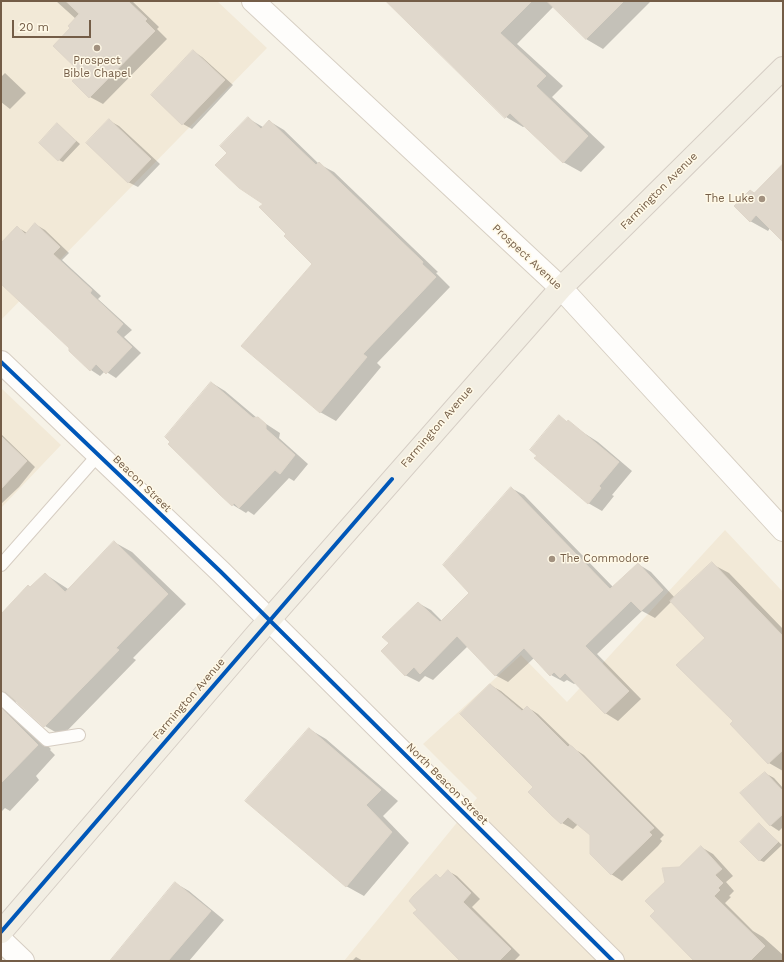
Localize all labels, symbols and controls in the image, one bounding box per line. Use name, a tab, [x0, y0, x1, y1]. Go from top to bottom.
scale bar	[14, 12, 93, 38]
text: 20 m	[19, 20, 49, 34]
marker: Prospect Bible Chapel	[92, 43, 102, 53]
place label: Prospect Bible Chapel	[63, 54, 131, 80]
street label: Farmington Avenue	[618, 150, 700, 232]
place label: The Luke	[705, 192, 754, 206]
marker: The Luke	[757, 194, 767, 204]
street label: Prospect Avenue	[490, 221, 564, 293]
street label: Farmington Avenue	[398, 384, 476, 470]
street label: Beacon Street	[110, 453, 174, 515]
place label: The Commodore	[560, 552, 649, 566]
marker: The Commodore	[547, 554, 557, 564]
street label: Farmington Avenue	[150, 656, 228, 742]
street label: North Beacon Street	[403, 740, 491, 828]

